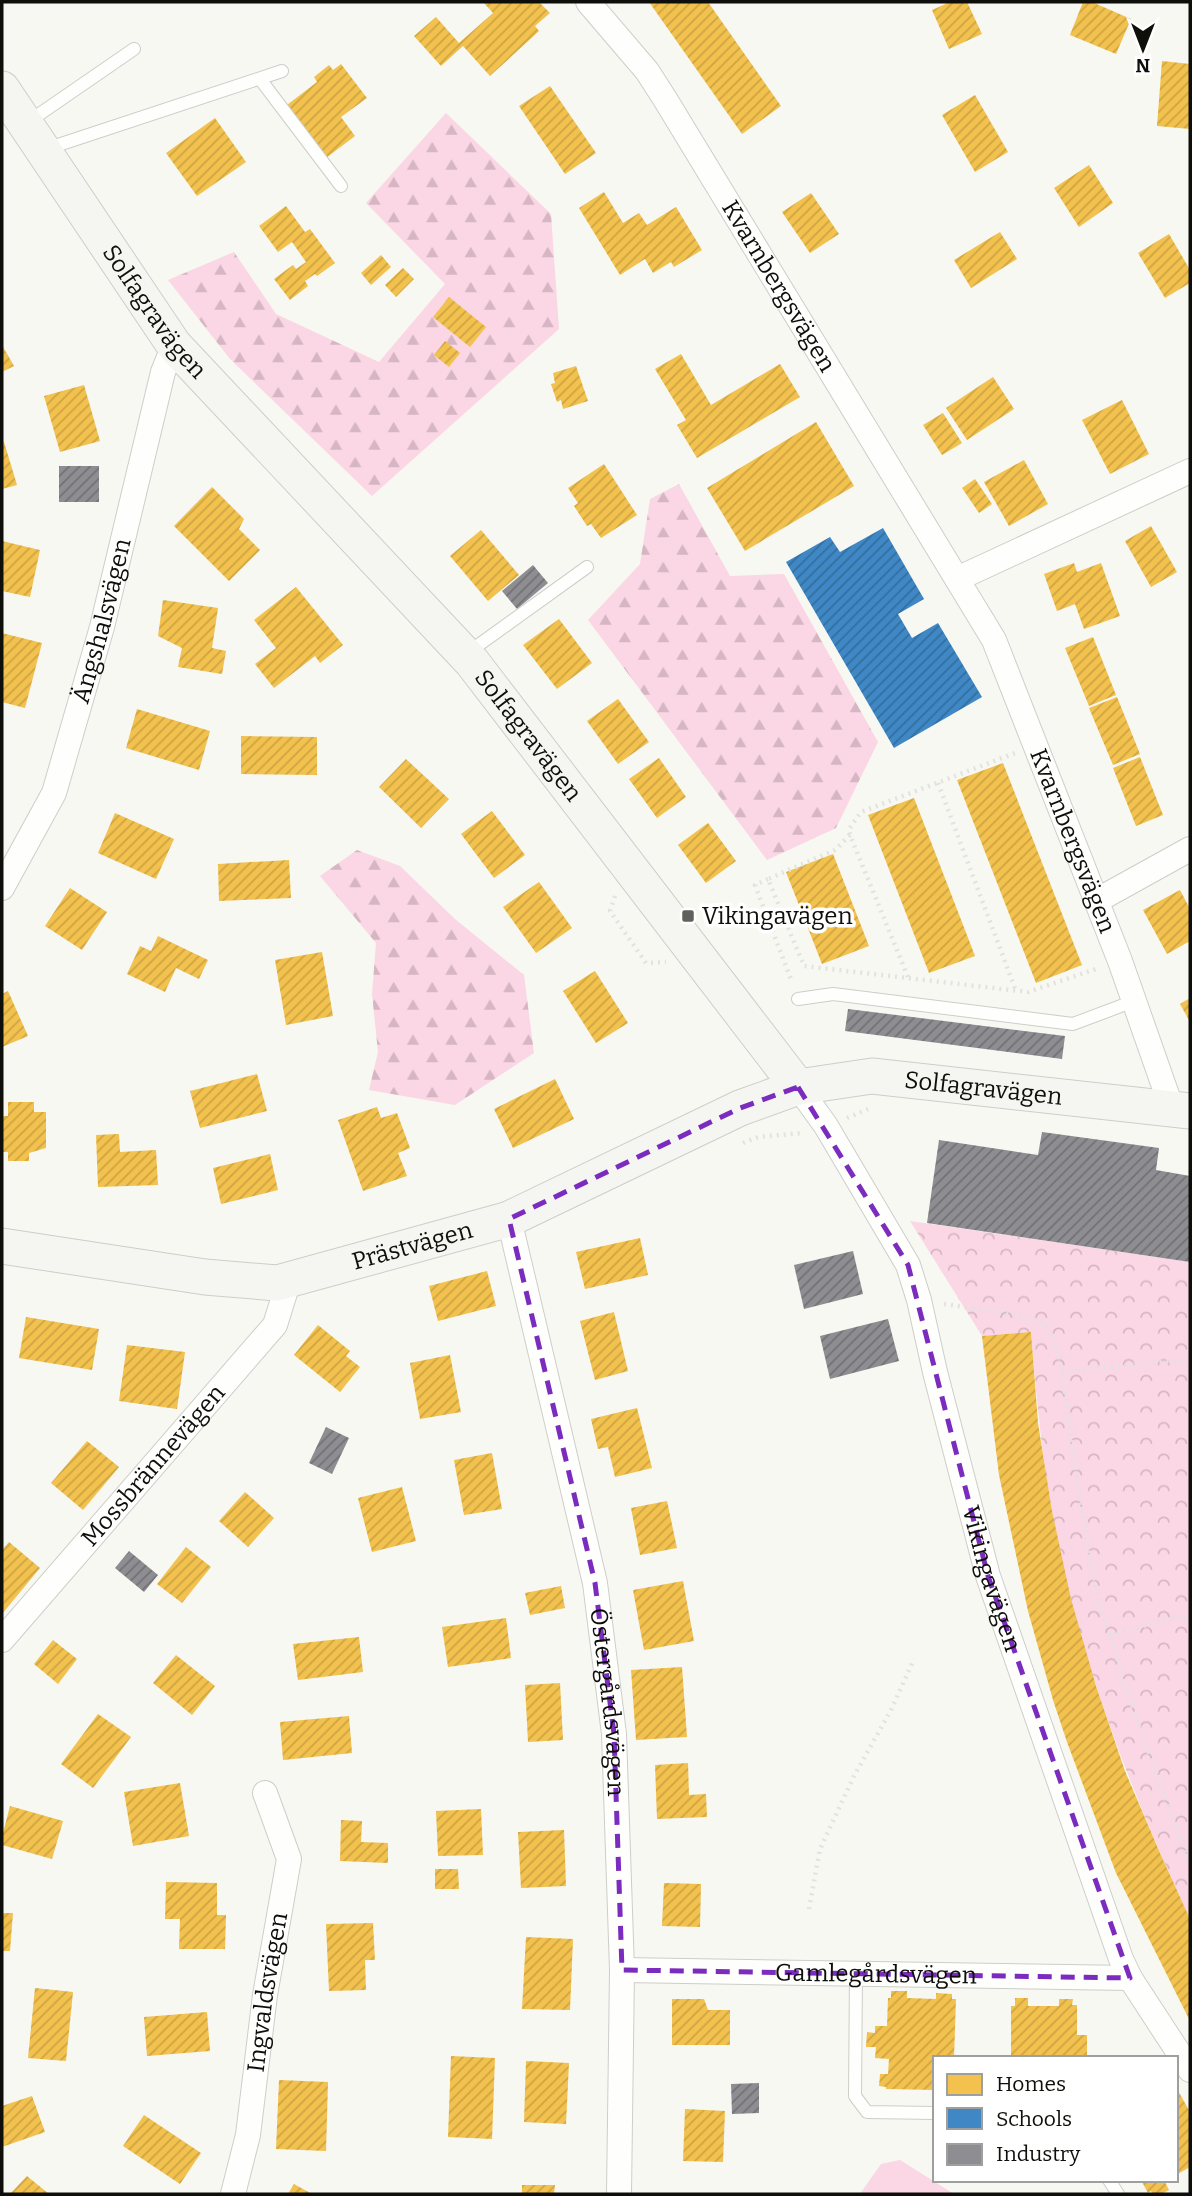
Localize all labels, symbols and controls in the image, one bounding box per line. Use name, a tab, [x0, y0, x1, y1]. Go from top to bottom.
north arrow	[1108, 14, 1178, 84]
text: N	[1135, 54, 1150, 77]
street label: Kvarnbergsvägen	[716, 195, 841, 377]
street label: Solfagravägen	[97, 240, 212, 384]
street label: Ängshalsvägen	[67, 536, 137, 707]
street label: Solfagravägen	[469, 664, 588, 807]
street label: Kvarnbergsvägen	[1024, 745, 1122, 937]
place label: Vikingavägen	[702, 902, 853, 930]
marker: Vikingavägen	[680, 908, 696, 924]
street label: Solfagravägen	[903, 1066, 1064, 1111]
street label: Prästvägen	[349, 1216, 476, 1276]
street label: Mossbrännevägen	[76, 1379, 231, 1552]
street label: Vikingavägen	[956, 1503, 1027, 1655]
street label: Östergårdsvägen	[584, 1606, 630, 1797]
street label: Ingvaldsvägen	[242, 1910, 293, 2074]
street label: Gamlegårdsvägen	[775, 1958, 977, 1990]
legend	[933, 2056, 1178, 2182]
text: Homes	[996, 2071, 1066, 2097]
text: Schools	[996, 2106, 1072, 2132]
text: Industry	[996, 2141, 1081, 2167]

